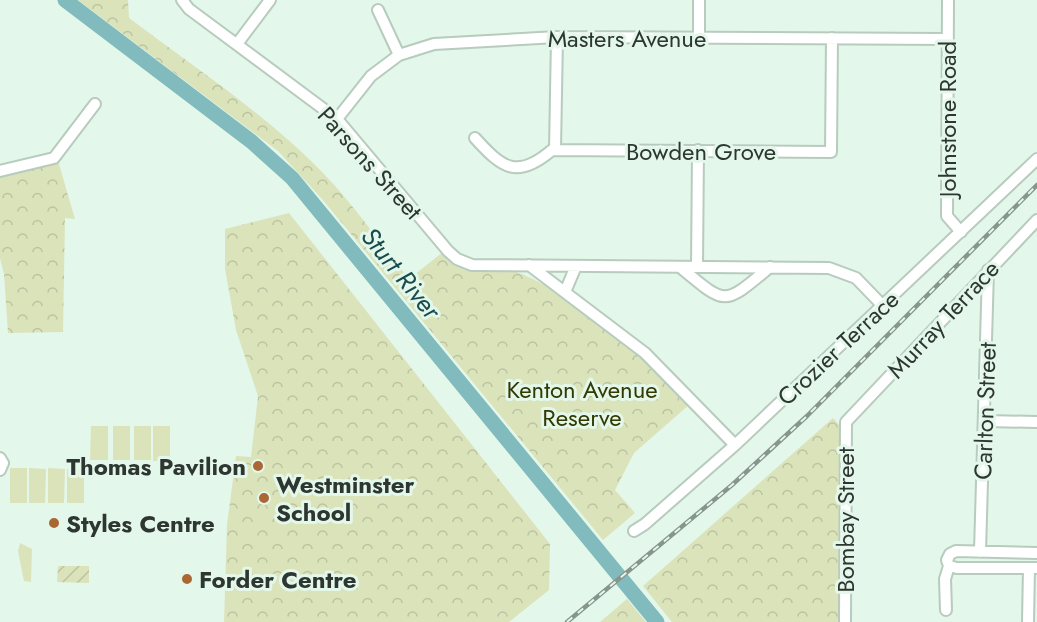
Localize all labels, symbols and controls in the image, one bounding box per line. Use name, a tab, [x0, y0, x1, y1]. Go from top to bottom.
street label: Masters Avenue	[548, 21, 706, 56]
street label: Johnstone Road	[930, 41, 965, 200]
street label: Parsons Street	[310, 99, 431, 228]
street label: Bowden Grove	[626, 134, 776, 169]
water label: Sturt River	[352, 219, 451, 328]
street label: Murray Terrace	[879, 252, 1007, 386]
street label: Crozier Terrace	[769, 282, 907, 414]
street label: Carlton Street	[965, 341, 1005, 480]
park label: Kenton Avenue Reserve	[506, 372, 658, 435]
street label: Bombay Street	[828, 447, 863, 593]
place label: Thomas Pavilion	[67, 449, 246, 484]
marker: Thomas Pavilion	[251, 459, 265, 473]
place label: Westminster School	[276, 467, 414, 530]
marker: Westminster School	[257, 491, 271, 505]
place label: Styles Centre	[66, 506, 215, 541]
marker: Styles Centre	[47, 516, 61, 530]
place label: Forder Centre	[199, 562, 356, 597]
marker: Forder Centre	[180, 572, 194, 586]

